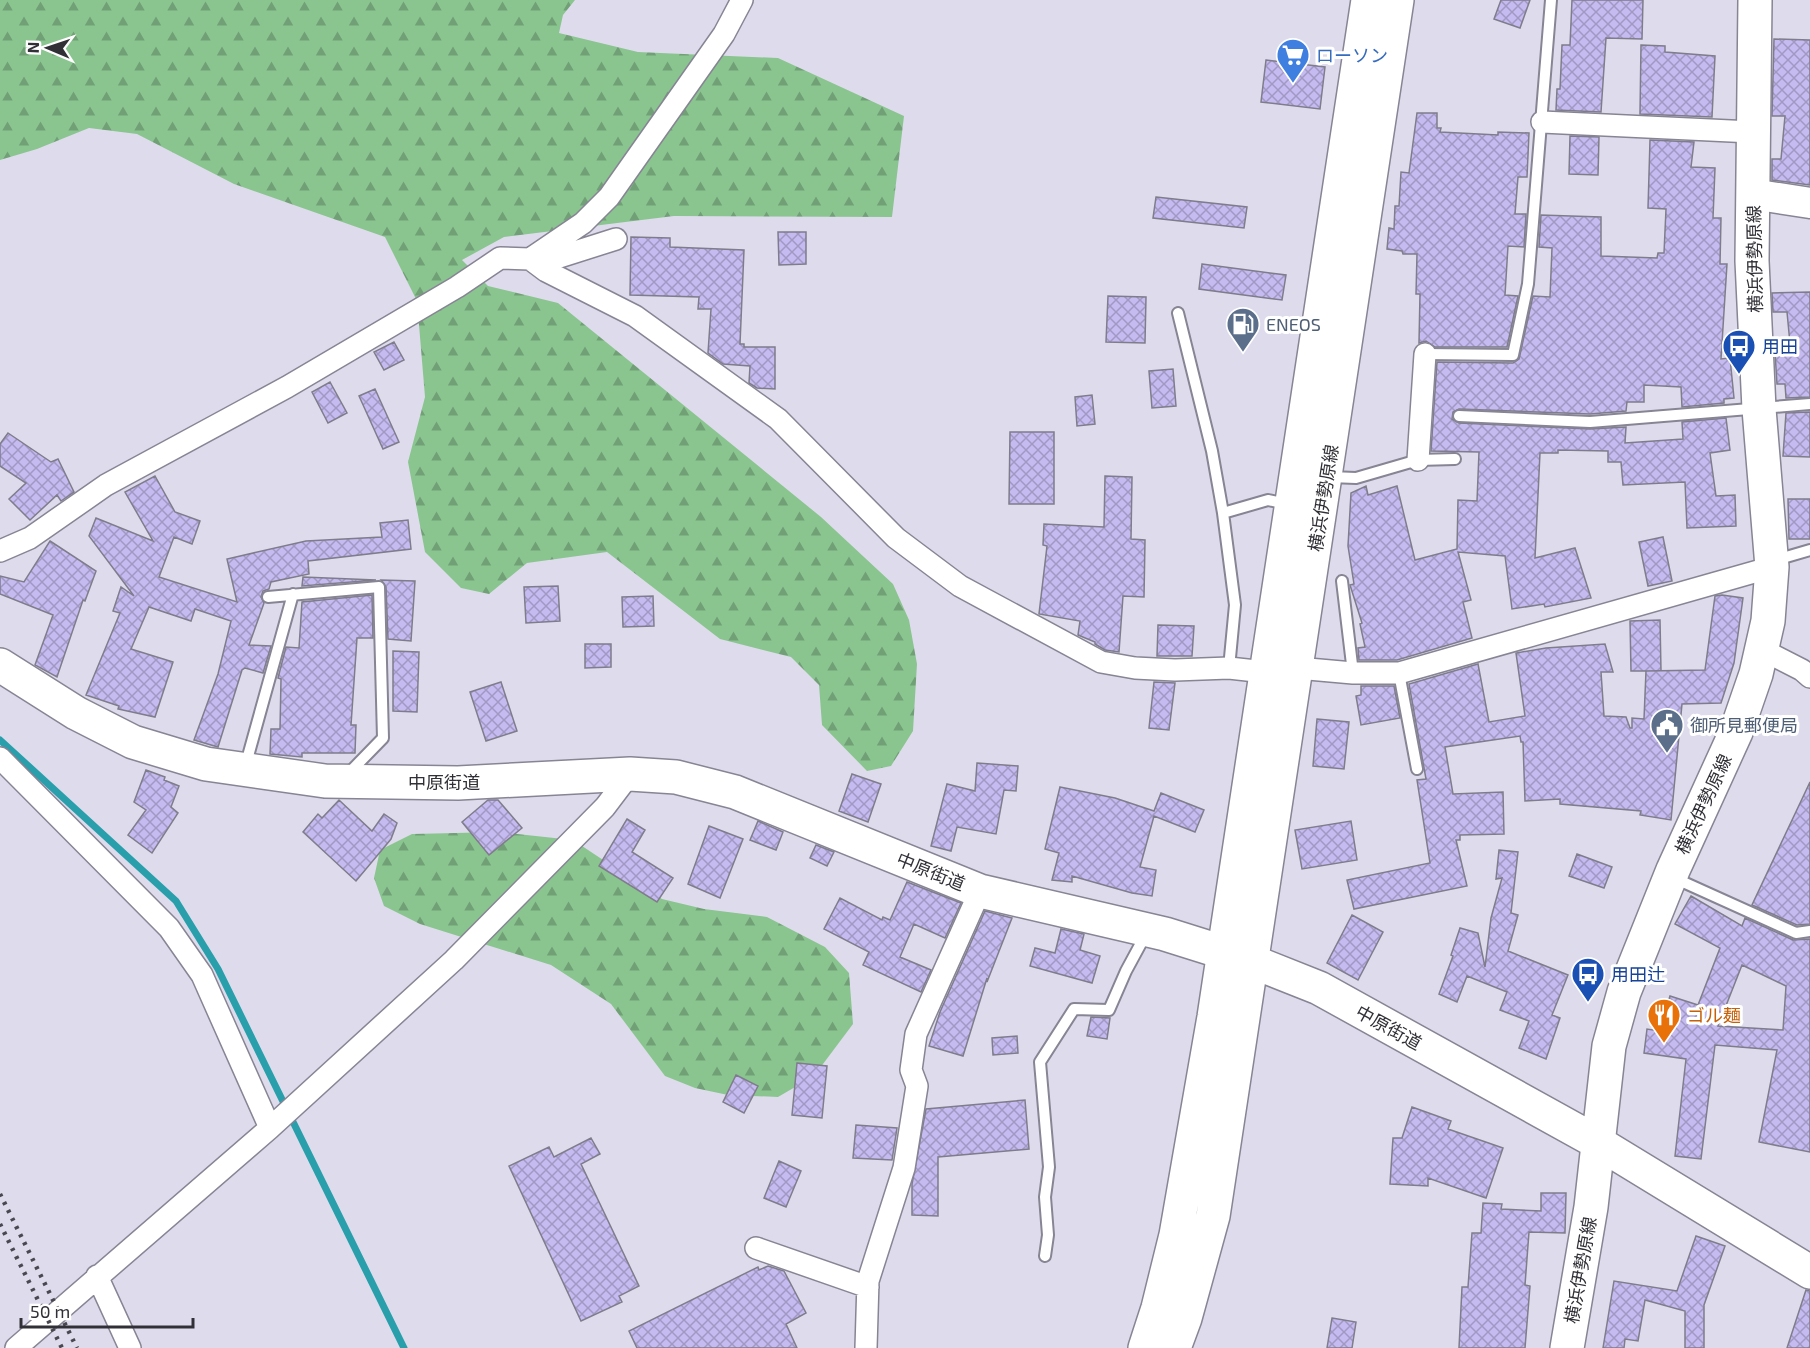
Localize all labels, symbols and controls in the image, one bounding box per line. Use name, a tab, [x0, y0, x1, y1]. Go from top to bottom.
north arrow	[18, 18, 78, 78]
supermarket icon: ローソン	[1275, 37, 1311, 84]
text: N	[23, 41, 42, 54]
place label: ローソン	[1316, 44, 1388, 66]
street label: 横浜伊勢原線	[1742, 205, 1766, 313]
fuel station icon: ENEOS	[1225, 306, 1261, 353]
place label: ENEOS	[1266, 313, 1321, 335]
bus stop icon: 用田	[1721, 328, 1757, 375]
place label: 用田	[1762, 335, 1798, 357]
street label: 横浜伊勢原線	[1304, 443, 1342, 553]
public building icon: 御所見郵便局	[1649, 707, 1685, 754]
place label: 御所見郵便局	[1690, 714, 1798, 736]
street label: 横浜伊勢原線	[1670, 750, 1736, 858]
street label: 中原街道	[408, 771, 480, 793]
street label: 中原街道	[894, 847, 968, 895]
bus stop icon: 用田辻	[1570, 956, 1606, 1003]
place label: 用田辻	[1611, 963, 1665, 985]
restaurant icon: ゴル麺	[1646, 997, 1682, 1044]
street label: 中原街道	[1352, 1000, 1426, 1054]
place label: ゴル麺	[1687, 1004, 1741, 1026]
street label: 横浜伊勢原線	[1560, 1215, 1600, 1325]
scale bar	[21, 1291, 194, 1329]
text: 50 m	[30, 1300, 70, 1322]

